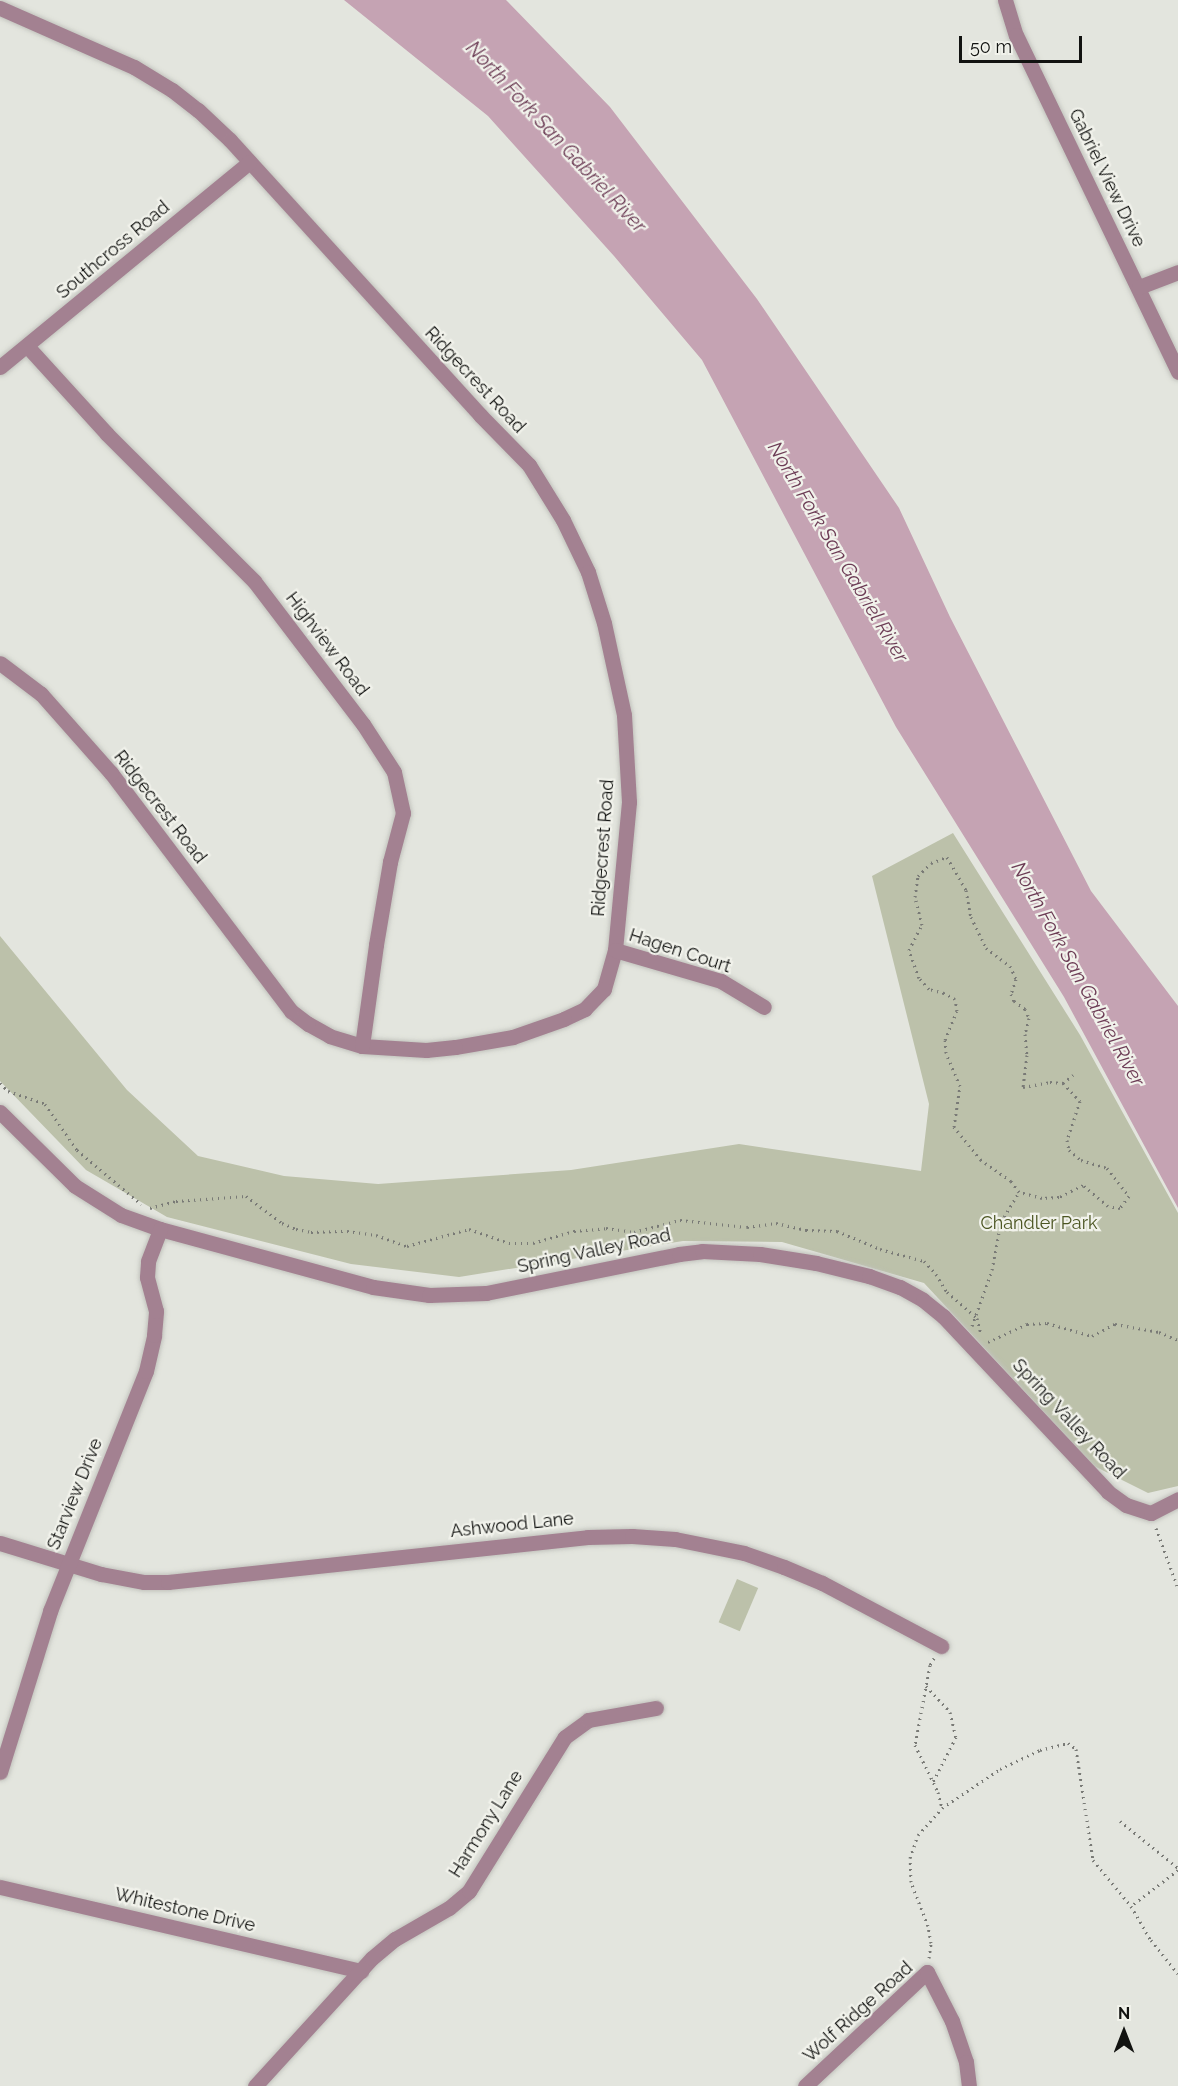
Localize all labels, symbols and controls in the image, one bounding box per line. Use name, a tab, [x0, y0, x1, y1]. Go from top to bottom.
scale bar	[962, 24, 1085, 62]
water label: North Fork San Gabriel River	[461, 36, 651, 238]
text: 50 m	[970, 36, 1012, 57]
street label: Gabriel View Drive	[1064, 105, 1150, 251]
street label: Southcross Road	[52, 197, 174, 303]
street label: Ridgecrest Road	[420, 322, 530, 438]
water label: North Fork San Gabriel River	[762, 437, 914, 667]
street label: Highview Road	[281, 588, 373, 700]
street label: Ridgecrest Road	[109, 746, 211, 868]
street label: Ridgecrest Road	[587, 779, 619, 917]
water label: North Fork San Gabriel River	[1006, 857, 1150, 1091]
street label: Hagen Court	[626, 924, 734, 978]
park label: Chandler Park	[980, 1212, 1098, 1234]
street label: Spring Valley Road	[515, 1224, 673, 1278]
street label: Spring Valley Road	[1007, 1354, 1131, 1484]
street label: Starview Drive	[43, 1435, 107, 1553]
street label: Ashwood Lane	[449, 1508, 575, 1542]
street label: Harmony Lane	[444, 1766, 528, 1882]
street label: Whitestone Drive	[113, 1883, 257, 1937]
street label: Wolf Ridge Road	[799, 1957, 917, 2067]
north arrow	[1094, 2002, 1154, 2062]
text: N	[1118, 2004, 1130, 2023]

